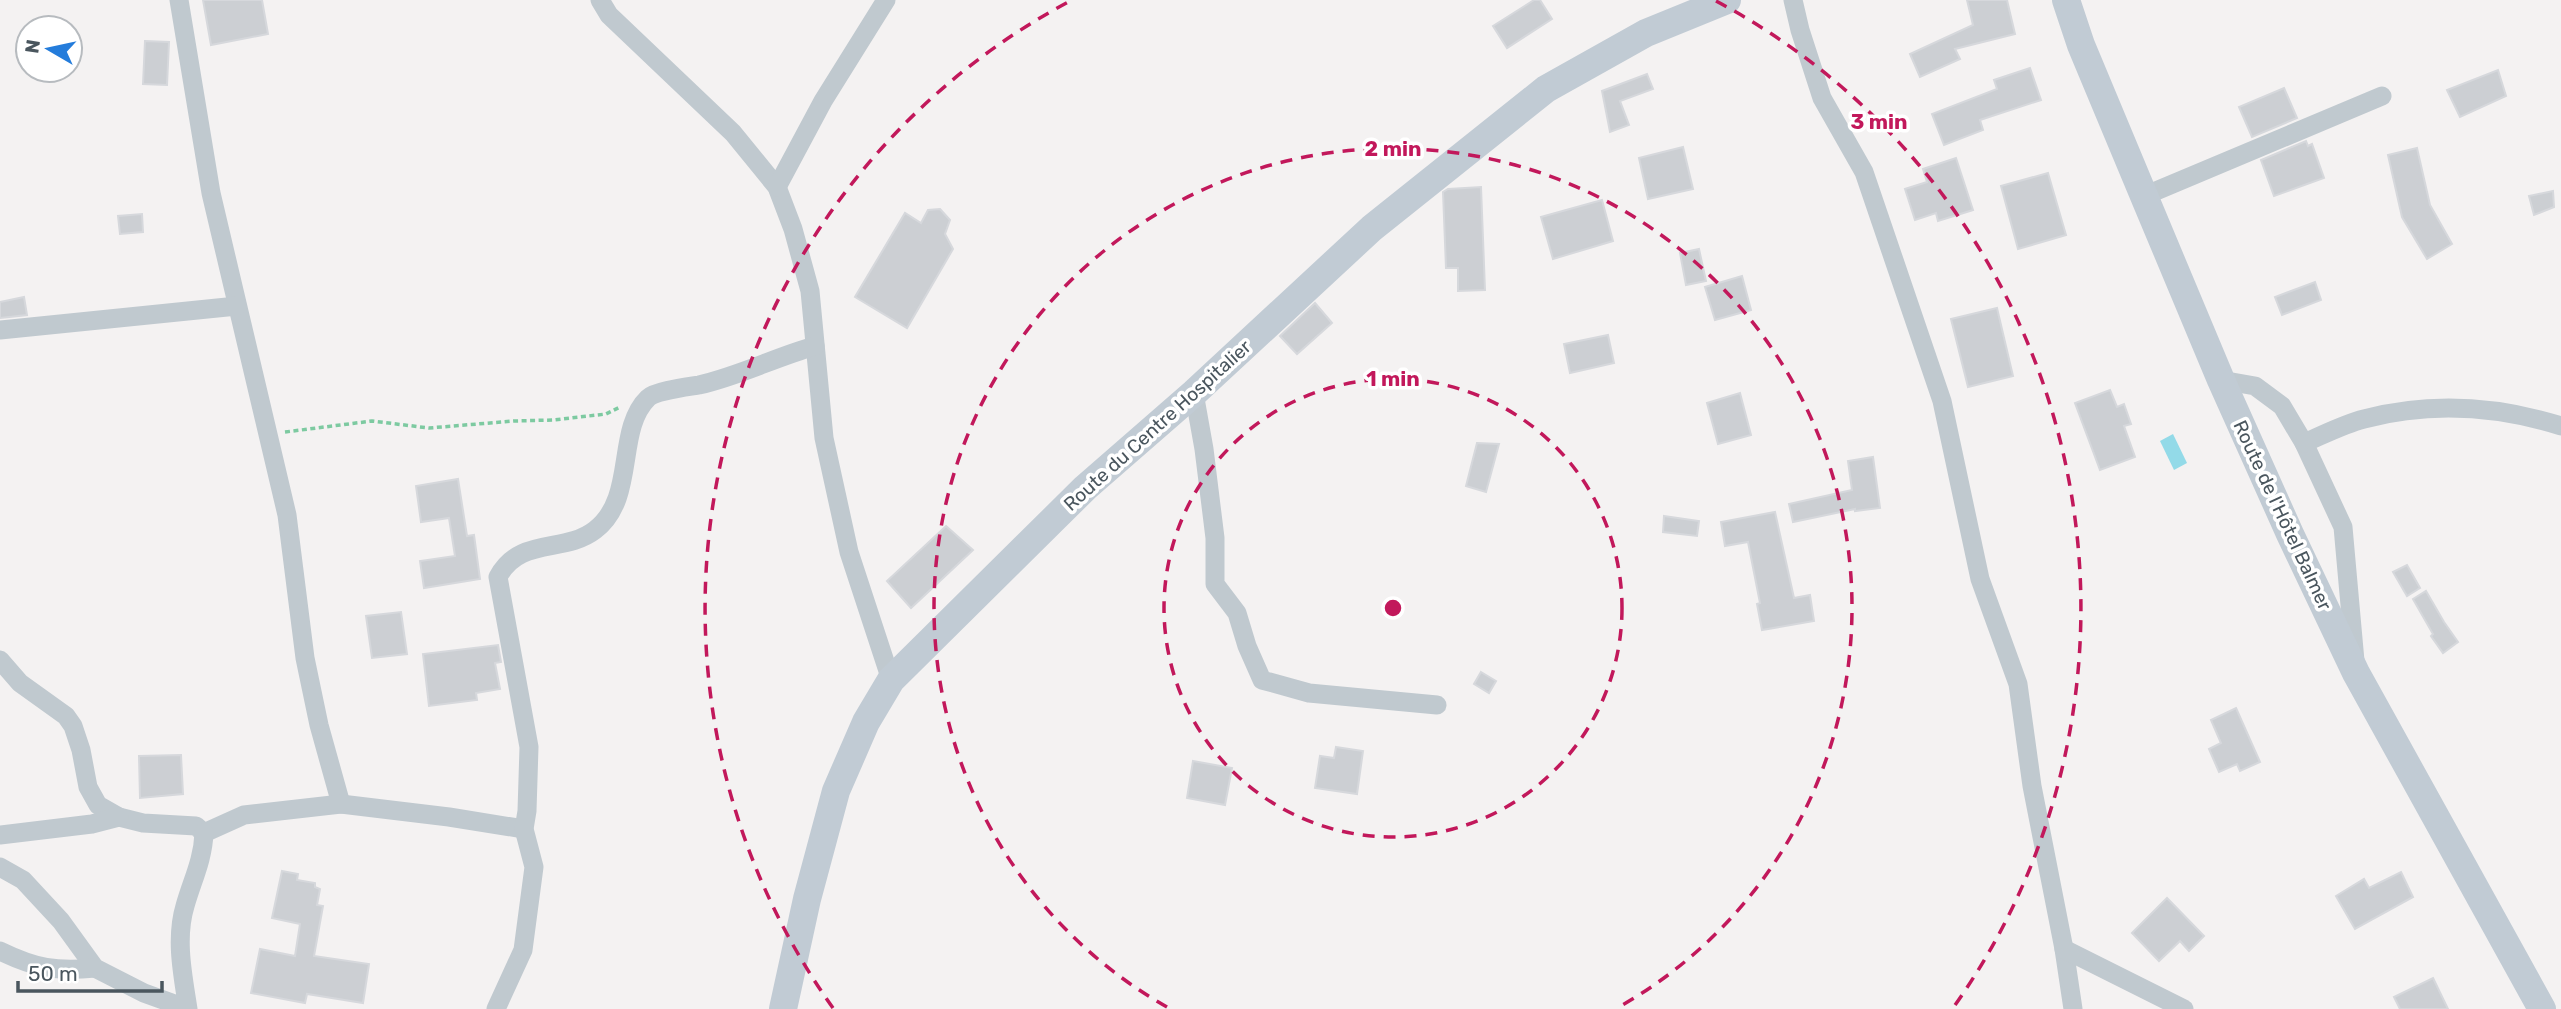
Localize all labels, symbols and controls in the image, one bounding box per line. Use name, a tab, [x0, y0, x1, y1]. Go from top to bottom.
north arrow	[14, 14, 84, 84]
text: N	[20, 38, 45, 55]
text: 3 min	[1850, 109, 1908, 134]
text: 2 min	[1365, 136, 1421, 161]
street label: Route du Centre Hospitalier	[1059, 335, 1256, 516]
text: 1 min	[1366, 366, 1420, 391]
street label: Route de l'Hôtel Balmer	[2228, 417, 2337, 615]
centre of rings	[1381, 596, 1405, 620]
scale bar	[18, 950, 161, 994]
text: 50 m	[28, 961, 78, 986]

